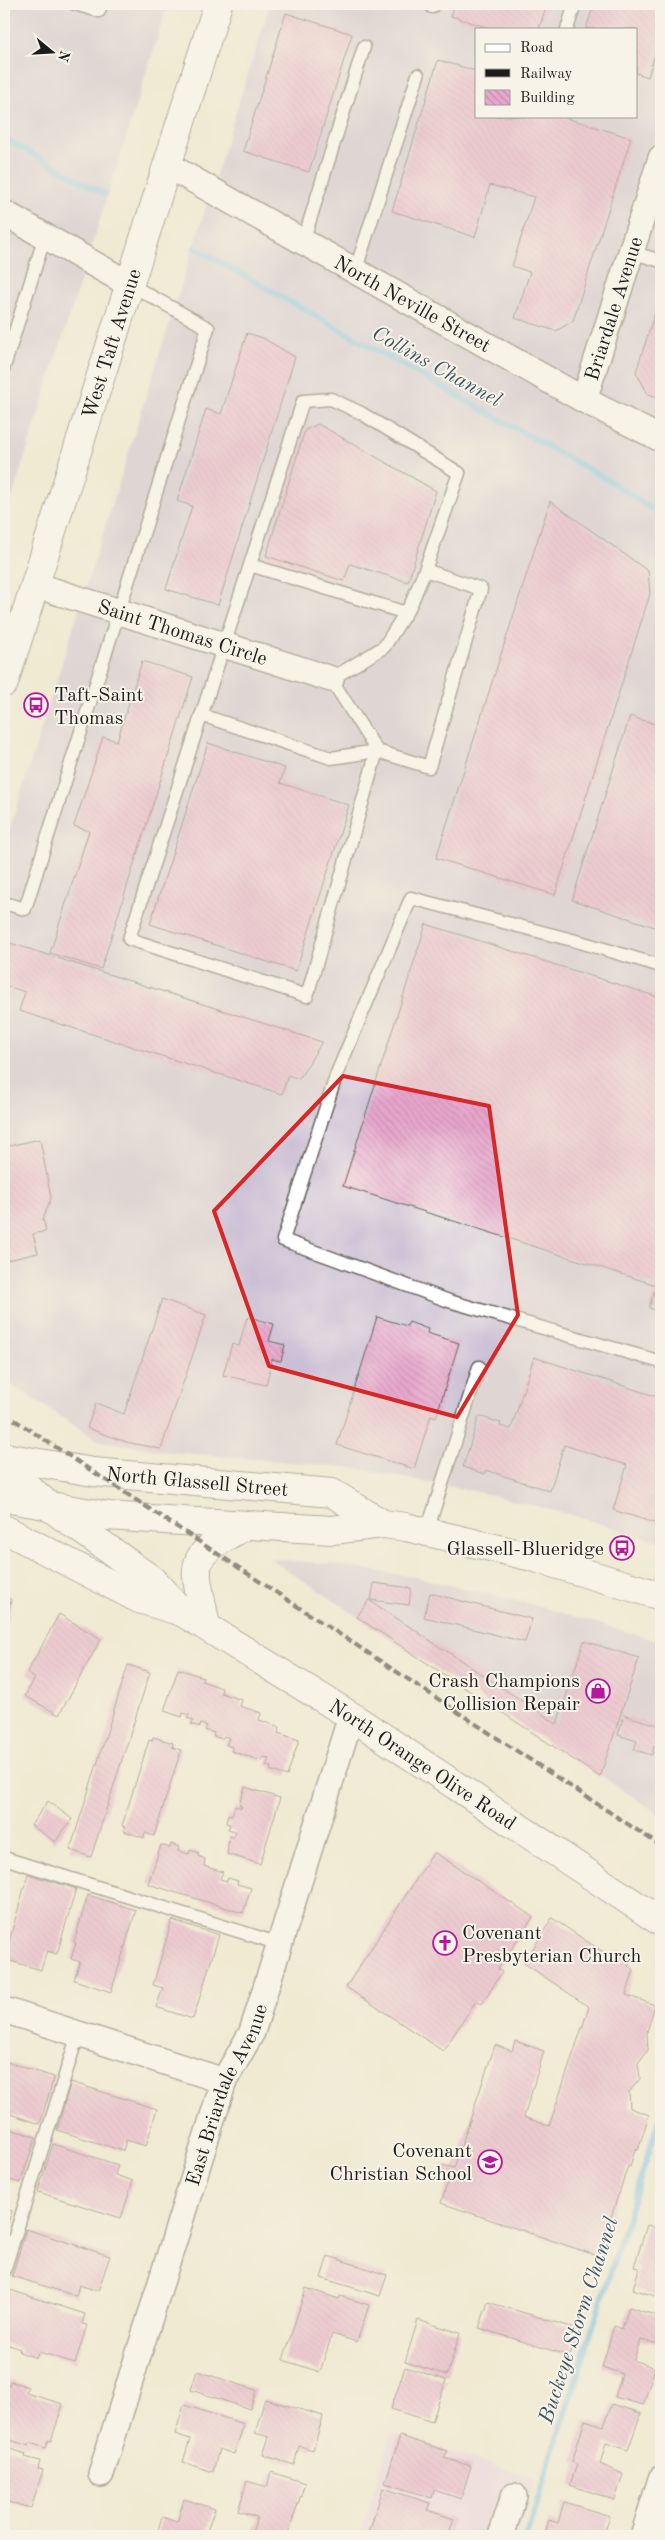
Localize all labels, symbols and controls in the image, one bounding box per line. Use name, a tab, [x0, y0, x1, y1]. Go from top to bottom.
north arrow	[28, 28, 78, 78]
legend	[475, 28, 638, 118]
text: Road	[520, 41, 554, 56]
text: N	[55, 48, 72, 63]
text: Railway	[520, 67, 573, 82]
text: Building	[520, 91, 575, 106]
street label: Briardale Avenue	[583, 235, 647, 383]
street label: North Neville Street	[330, 253, 493, 357]
street label: West Taft Avenue	[80, 267, 146, 421]
water label: Collins Channel	[368, 323, 505, 412]
street label: Saint Thomas Circle	[95, 598, 269, 670]
place label: Taft-Saint Thomas	[54, 686, 144, 729]
bus stop icon: Taft-Saint Thomas	[23, 692, 49, 718]
street label: North Glassell Street	[105, 1465, 289, 1501]
bus stop icon: Glassell-Blueridge	[609, 1535, 635, 1561]
place label: Glassell-Blueridge	[446, 1540, 604, 1560]
place label: Crash Champions Collision Repair	[428, 1672, 580, 1715]
shop icon: Crash Champions Collision Repair	[585, 1678, 611, 1704]
street label: North Orange Olive Road	[325, 1697, 519, 1835]
place label: Covenant Presbyterian Church	[462, 1924, 641, 1967]
church icon: Covenant Presbyterian Church	[432, 1930, 458, 1956]
street label: East Briardale Avenue	[184, 2002, 272, 2189]
place label: Covenant Christian School	[330, 2142, 472, 2185]
school or university icon: Covenant Christian School	[477, 2149, 503, 2175]
water label: Buckeye Storm Channel	[536, 2215, 623, 2427]

